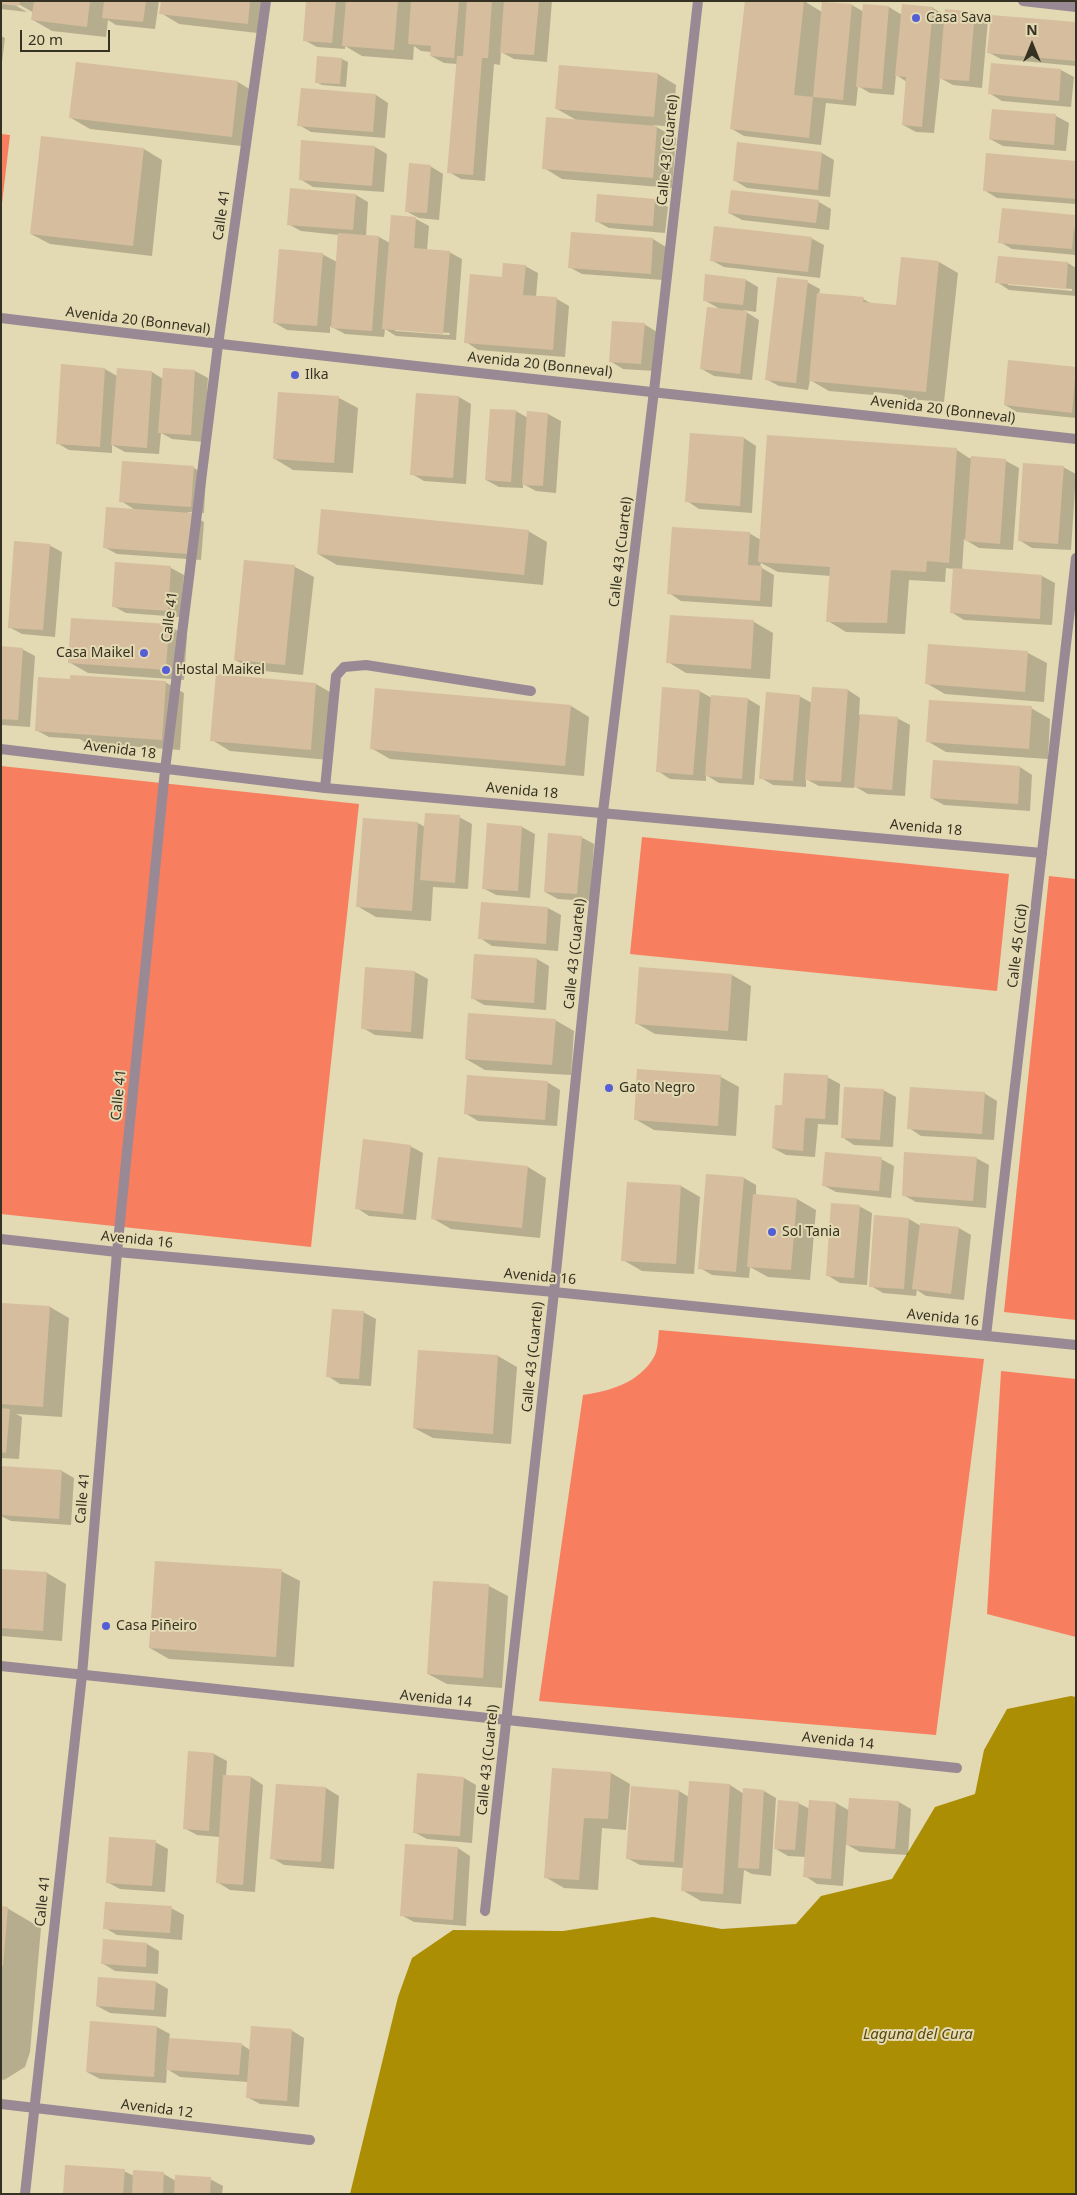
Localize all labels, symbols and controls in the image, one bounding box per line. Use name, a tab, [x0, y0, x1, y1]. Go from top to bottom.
place label: Casa Sava	[926, 10, 991, 26]
marker: Casa Sava	[910, 12, 922, 24]
scale bar	[22, 20, 112, 52]
north arrow	[1007, 20, 1057, 70]
text: N	[1026, 20, 1038, 39]
text: 20 m	[28, 29, 63, 49]
street label: Calle 43 (Cuartel)	[654, 94, 682, 206]
street label: Calle 41	[210, 188, 234, 242]
street label: Avenida 20 (Bonneval)	[65, 304, 211, 338]
street label: Avenida 20 (Bonneval)	[467, 349, 613, 381]
place label: Ilka	[305, 367, 329, 383]
marker: Ilka	[289, 369, 301, 381]
street label: Avenida 20 (Bonneval)	[870, 393, 1016, 427]
street label: Calle 43 (Cuartel)	[606, 496, 636, 608]
street label: Calle 41	[159, 590, 181, 644]
place label: Casa Maikel	[56, 645, 134, 661]
marker: Casa Maikel	[138, 647, 150, 659]
place label: Hostal Maikel	[176, 662, 265, 678]
marker: Hostal Maikel	[160, 664, 172, 676]
street label: Avenida 18	[83, 737, 157, 763]
street label: Avenida 18	[485, 779, 559, 803]
street label: Avenida 18	[889, 816, 963, 840]
street label: Calle 43 (Cuartel)	[561, 898, 589, 1010]
street label: Calle 45 (Cid)	[1005, 903, 1031, 989]
street label: Calle 41	[108, 1069, 130, 1121]
place label: Gato Negro	[619, 1080, 695, 1096]
marker: Gato Negro	[603, 1082, 615, 1094]
place label: Sol Tania	[782, 1224, 840, 1240]
marker: Sol Tania	[766, 1226, 778, 1238]
street label: Avenida 16	[100, 1228, 174, 1252]
street label: Avenida 16	[503, 1265, 577, 1289]
street label: Calle 43 (Cuartel)	[519, 1301, 547, 1413]
street label: Avenida 16	[906, 1306, 980, 1330]
street label: Calle 41	[72, 1472, 94, 1524]
place label: Casa Piñeiro	[116, 1618, 197, 1634]
marker: Casa Piñeiro	[100, 1620, 112, 1632]
street label: Avenida 14	[399, 1687, 473, 1711]
street label: Calle 43 (Cuartel)	[474, 1704, 502, 1816]
street label: Avenida 14	[801, 1729, 875, 1753]
street label: Calle 41	[32, 1875, 54, 1927]
water label: Laguna del Cura	[863, 2026, 973, 2044]
street label: Avenida 12	[120, 2096, 194, 2122]

